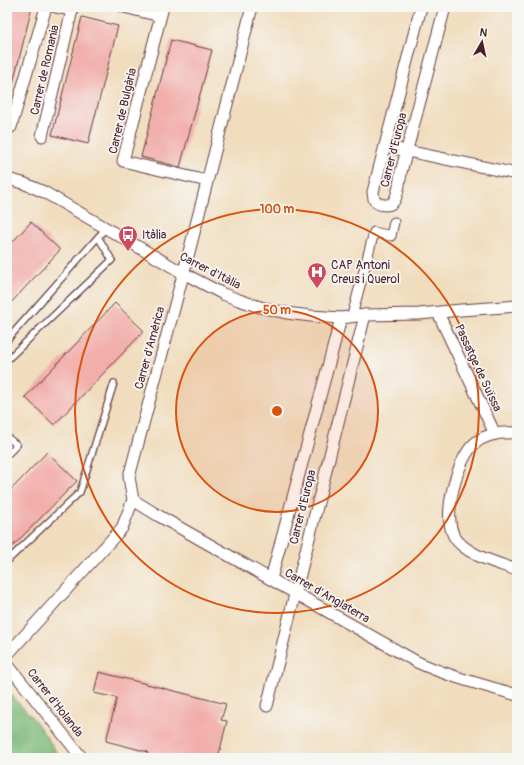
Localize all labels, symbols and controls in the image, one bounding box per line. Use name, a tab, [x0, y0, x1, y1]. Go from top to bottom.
north arrow	[462, 22, 502, 62]
street label: Carrer de Romania	[27, 23, 63, 117]
text: N	[479, 26, 489, 40]
street label: Carrer de Bulgària	[106, 66, 140, 155]
street label: Carrer d'Europa	[377, 111, 411, 189]
text: 100 m	[260, 202, 295, 217]
bus stop icon: Itàlia	[117, 224, 139, 252]
place label: Itàlia	[142, 228, 167, 243]
street label: Carrer d'Itàlia	[177, 249, 243, 293]
place label: CAP Antoni Creus i Querol	[331, 258, 400, 287]
hospital icon: CAP Antoni Creus i Querol	[306, 261, 328, 289]
text: 50 m	[263, 303, 291, 318]
street label: Carrer d'Amèrica	[132, 305, 168, 391]
street label: Passatge de Suïssa	[451, 322, 505, 414]
centre of rings	[270, 404, 284, 418]
street label: Carrer d'Europa	[286, 468, 320, 546]
street label: Carrer d'Anglaterra	[282, 566, 373, 627]
street label: Carrer d'Holanda	[24, 666, 87, 741]

